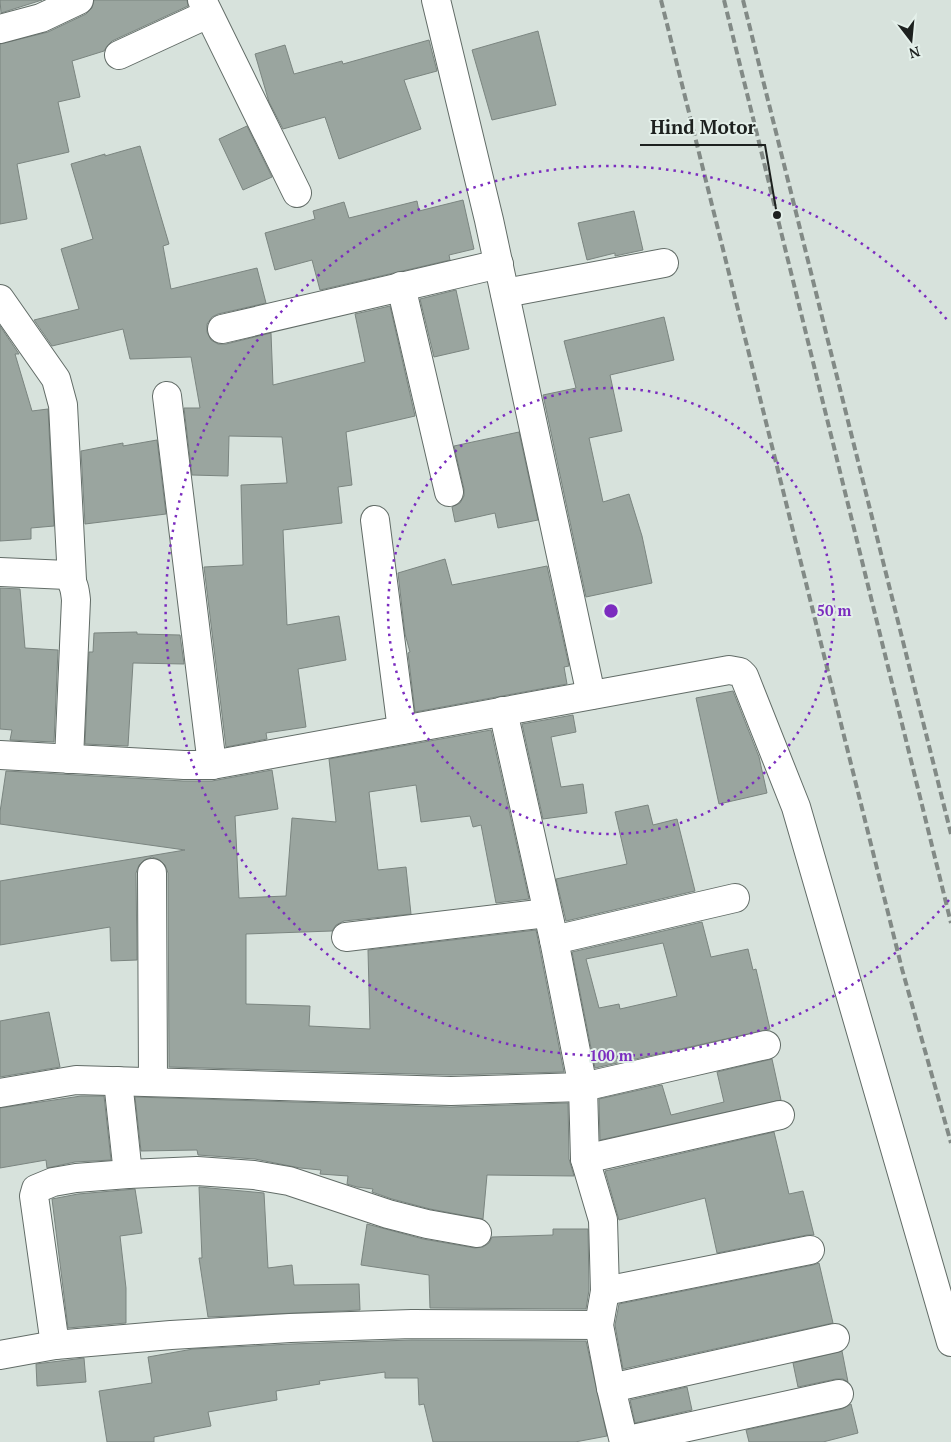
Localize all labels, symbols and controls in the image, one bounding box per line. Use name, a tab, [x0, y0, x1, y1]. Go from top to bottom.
north arrow	[886, 15, 936, 65]
text: N	[907, 42, 922, 64]
callout: Hind Motor	[640, 111, 765, 145]
text: Hind Motor	[650, 114, 757, 139]
text: 50 m	[817, 600, 852, 620]
centre of rings	[602, 602, 620, 620]
text: 100 m	[589, 1045, 633, 1065]

